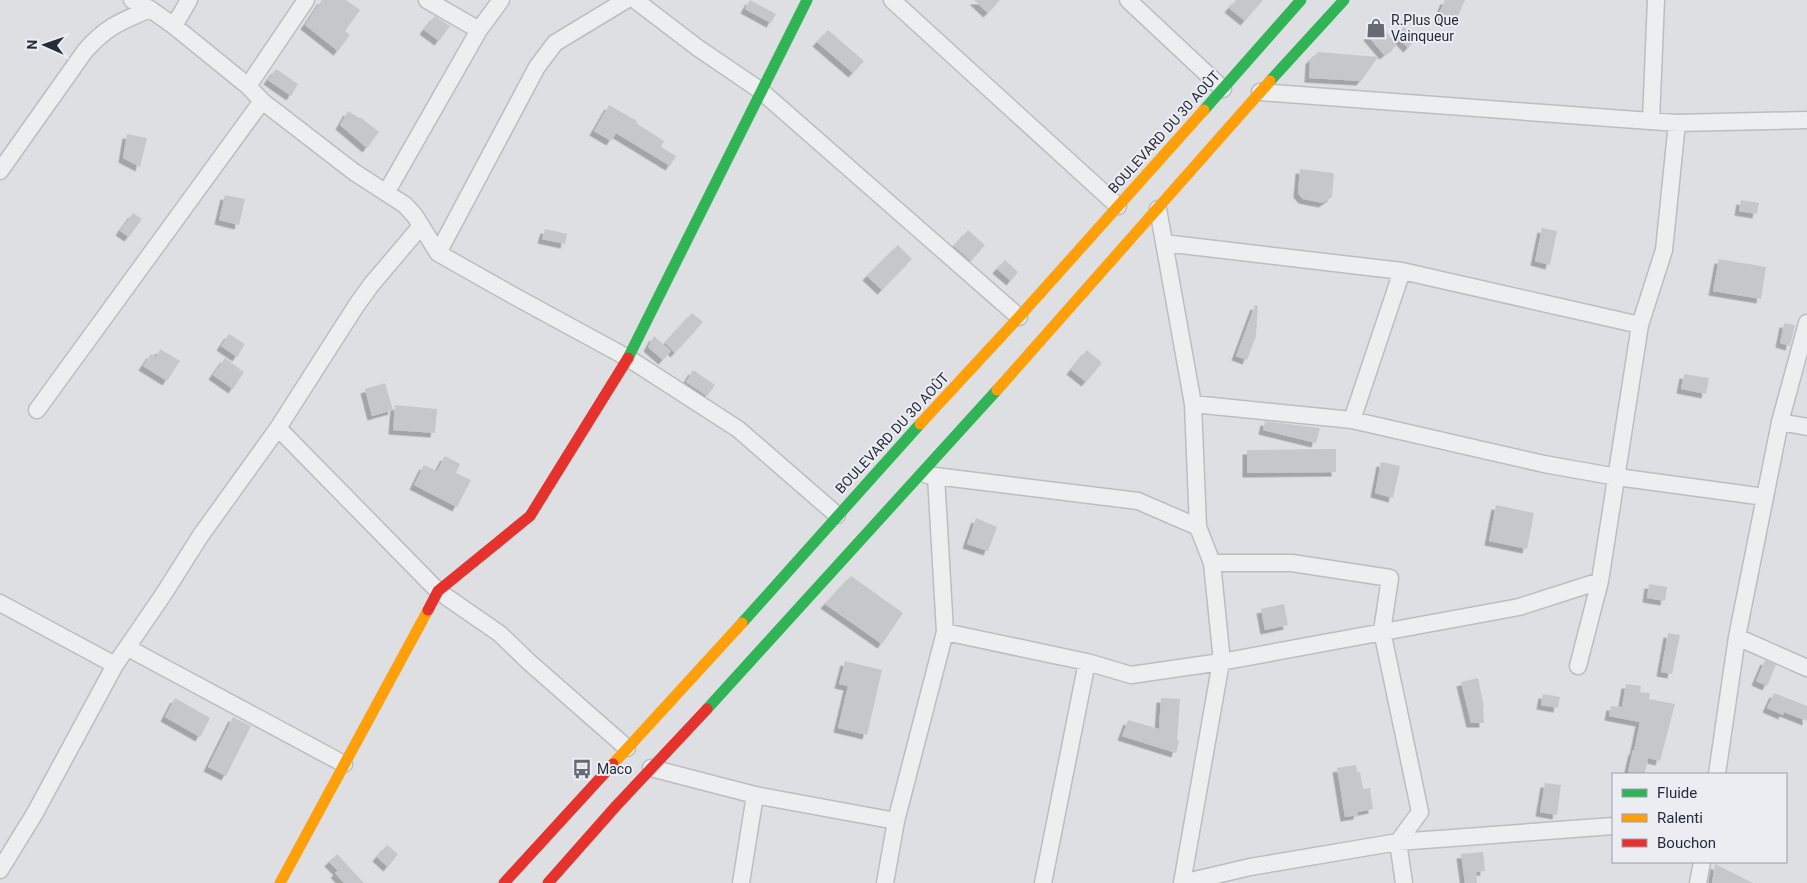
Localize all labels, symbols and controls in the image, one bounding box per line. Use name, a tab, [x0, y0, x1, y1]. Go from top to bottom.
place label: R.Plus Que Vainqueur	[1391, 12, 1459, 44]
shop icon: R.Plus Que Vainqueur	[1365, 17, 1387, 39]
north arrow	[20, 20, 70, 70]
text: N	[24, 39, 40, 50]
street label: BOULEVARD DU 30 AOÛT	[1104, 66, 1224, 196]
street label: BOULEVARD DU 30 AOÛT	[831, 368, 952, 497]
bus stop icon: Maco	[571, 758, 593, 780]
place label: Maco	[597, 761, 632, 777]
legend	[1612, 773, 1787, 863]
text: Fluide	[1657, 784, 1697, 802]
text: Ralenti	[1657, 809, 1703, 827]
text: Bouchon	[1657, 834, 1716, 852]

